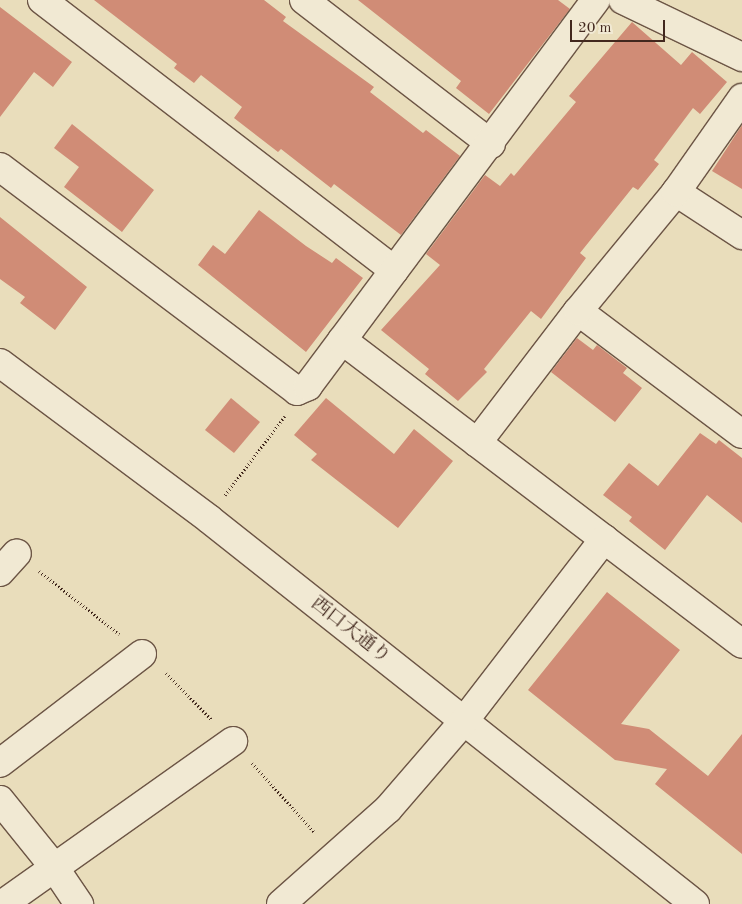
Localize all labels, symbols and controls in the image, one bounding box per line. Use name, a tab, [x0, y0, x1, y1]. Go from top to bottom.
scale bar	[572, 10, 667, 42]
text: 20 m	[578, 21, 612, 36]
street label: 西口大通り	[306, 593, 394, 669]

